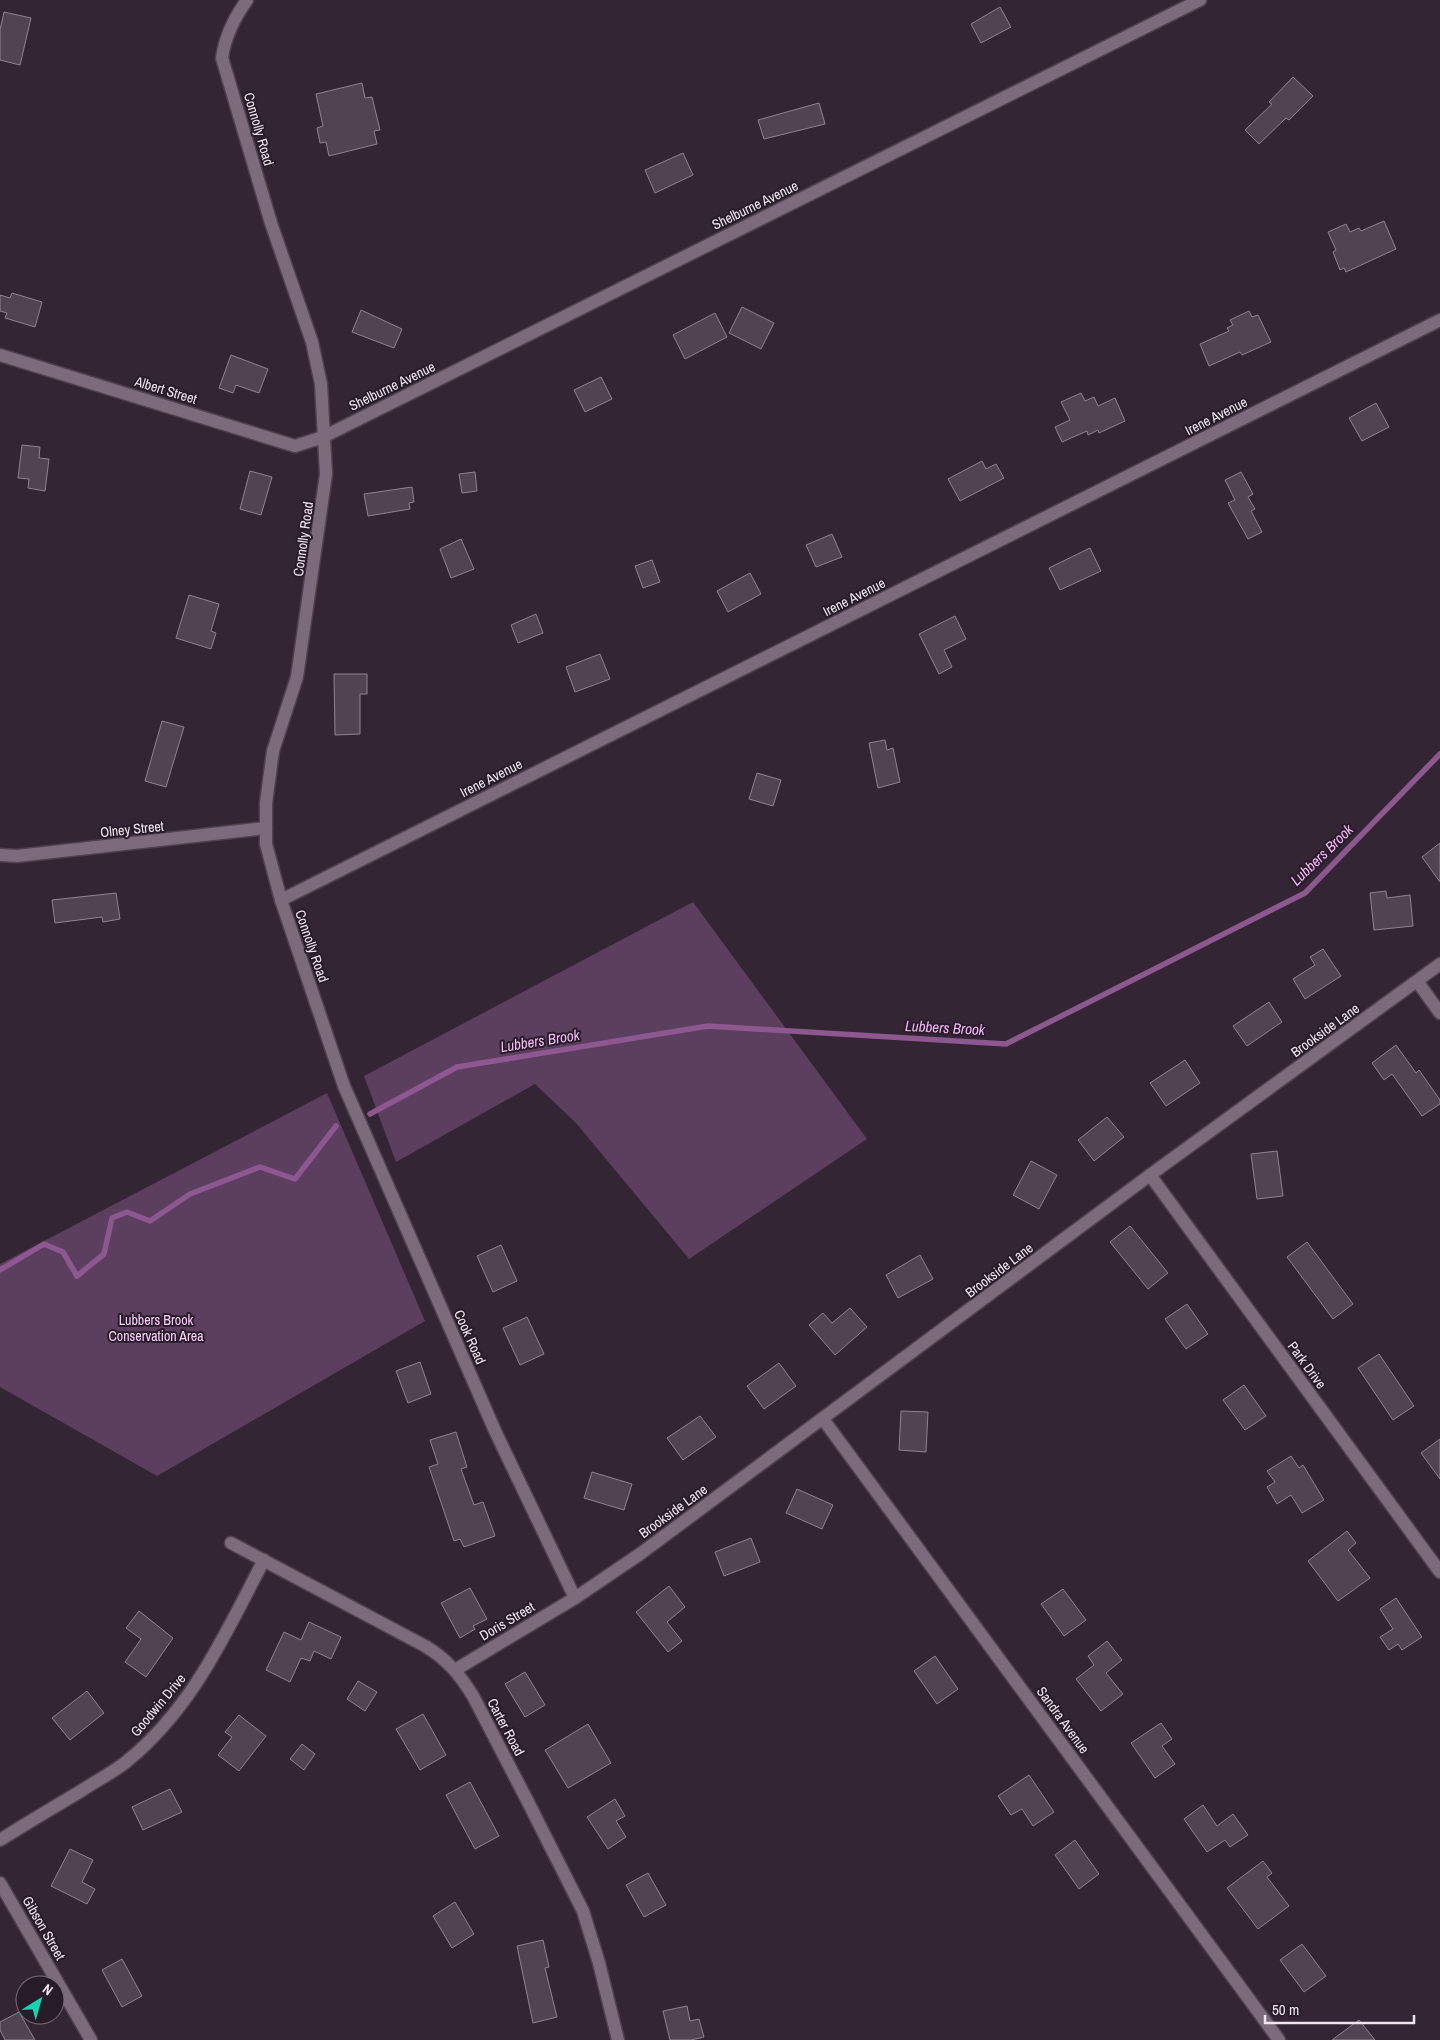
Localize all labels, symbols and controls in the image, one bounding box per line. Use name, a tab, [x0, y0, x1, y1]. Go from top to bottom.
street label: Connolly Road	[240, 90, 278, 168]
street label: Shelburne Avenue	[709, 176, 801, 234]
street label: Shelburne Avenue	[346, 357, 438, 415]
street label: Albert Street	[132, 372, 199, 408]
street label: Irene Avenue	[1182, 393, 1250, 439]
street label: Connolly Road	[289, 500, 317, 578]
street label: Irene Avenue	[820, 574, 888, 620]
street label: Irene Avenue	[457, 755, 525, 801]
street label: Olney Street	[99, 817, 165, 841]
water label: Lubbers Brook	[1286, 819, 1358, 890]
street label: Connolly Road	[291, 907, 333, 985]
street label: Brookside Lane	[1287, 999, 1363, 1061]
water label: Lubbers Brook	[905, 1015, 986, 1040]
water label: Lubbers Brook	[499, 1024, 582, 1057]
street label: Brookside Lane	[961, 1239, 1037, 1301]
street label: Cook Road	[450, 1307, 490, 1367]
park label: Lubbers Brook Conservation Area	[108, 1311, 204, 1345]
street label: Park Drive	[1284, 1338, 1330, 1392]
street label: Brookside Lane	[635, 1480, 711, 1542]
street label: Doris Street	[476, 1598, 538, 1644]
street label: Goodwin Drive	[126, 1670, 190, 1740]
street label: Sandra Avenue	[1033, 1683, 1093, 1757]
street label: Carter Road	[483, 1695, 529, 1759]
street label: Gibson Street	[18, 1893, 70, 1963]
north arrow	[15, 1975, 65, 2025]
text: N	[39, 1980, 57, 1999]
scale bar	[1265, 1992, 1414, 2024]
text: 50 m	[1272, 1999, 1299, 2020]

